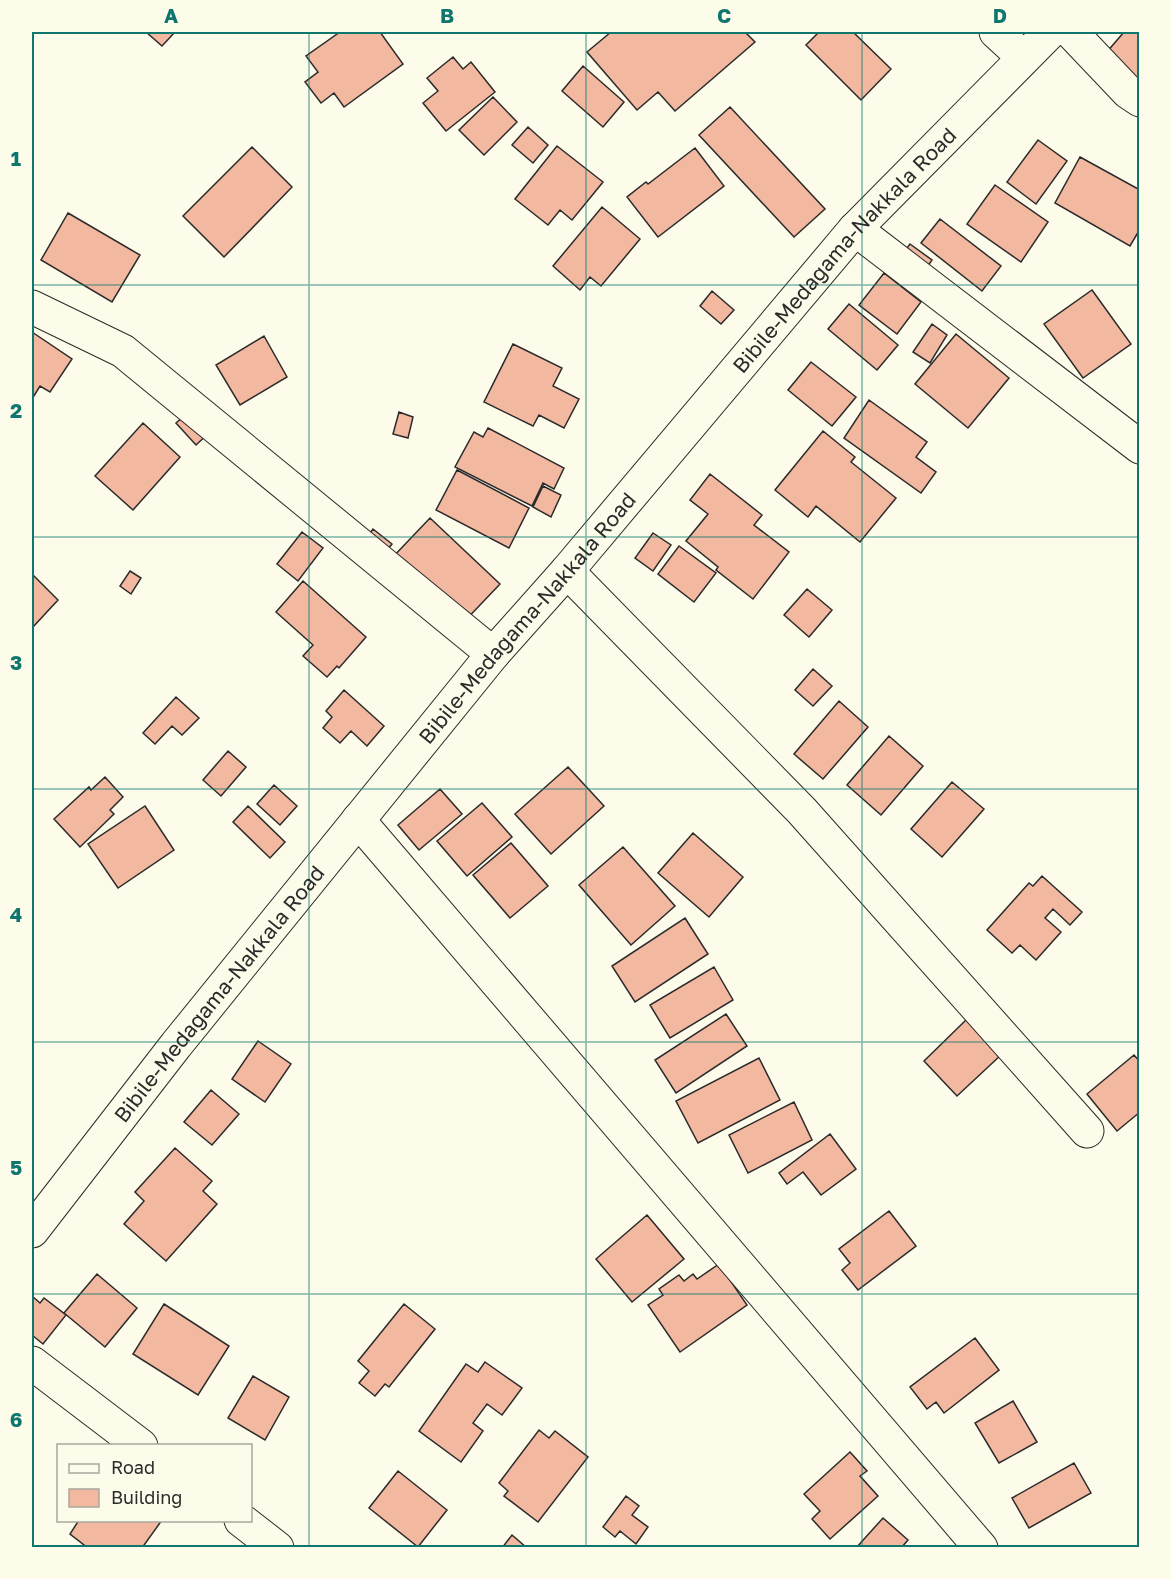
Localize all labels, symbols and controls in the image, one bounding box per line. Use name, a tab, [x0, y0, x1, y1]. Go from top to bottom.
text: A	[164, 3, 178, 27]
text: B	[440, 3, 454, 27]
text: C	[717, 3, 731, 27]
text: D	[993, 3, 1007, 27]
street label: Bibile-Medagama-Nakkala Road	[727, 122, 961, 378]
text: 1	[11, 146, 21, 170]
text: 2	[10, 398, 22, 422]
street label: Bibile-Medagama-Nakkala Road	[413, 487, 641, 749]
text: 3	[10, 650, 22, 674]
street label: Bibile-Medagama-Nakkala Road	[108, 860, 329, 1127]
text: 4	[10, 902, 22, 926]
text: 5	[10, 1155, 22, 1179]
text: 6	[10, 1407, 22, 1431]
legend	[57, 1444, 252, 1522]
text: Road	[111, 1456, 155, 1478]
text: Building	[111, 1486, 182, 1508]

